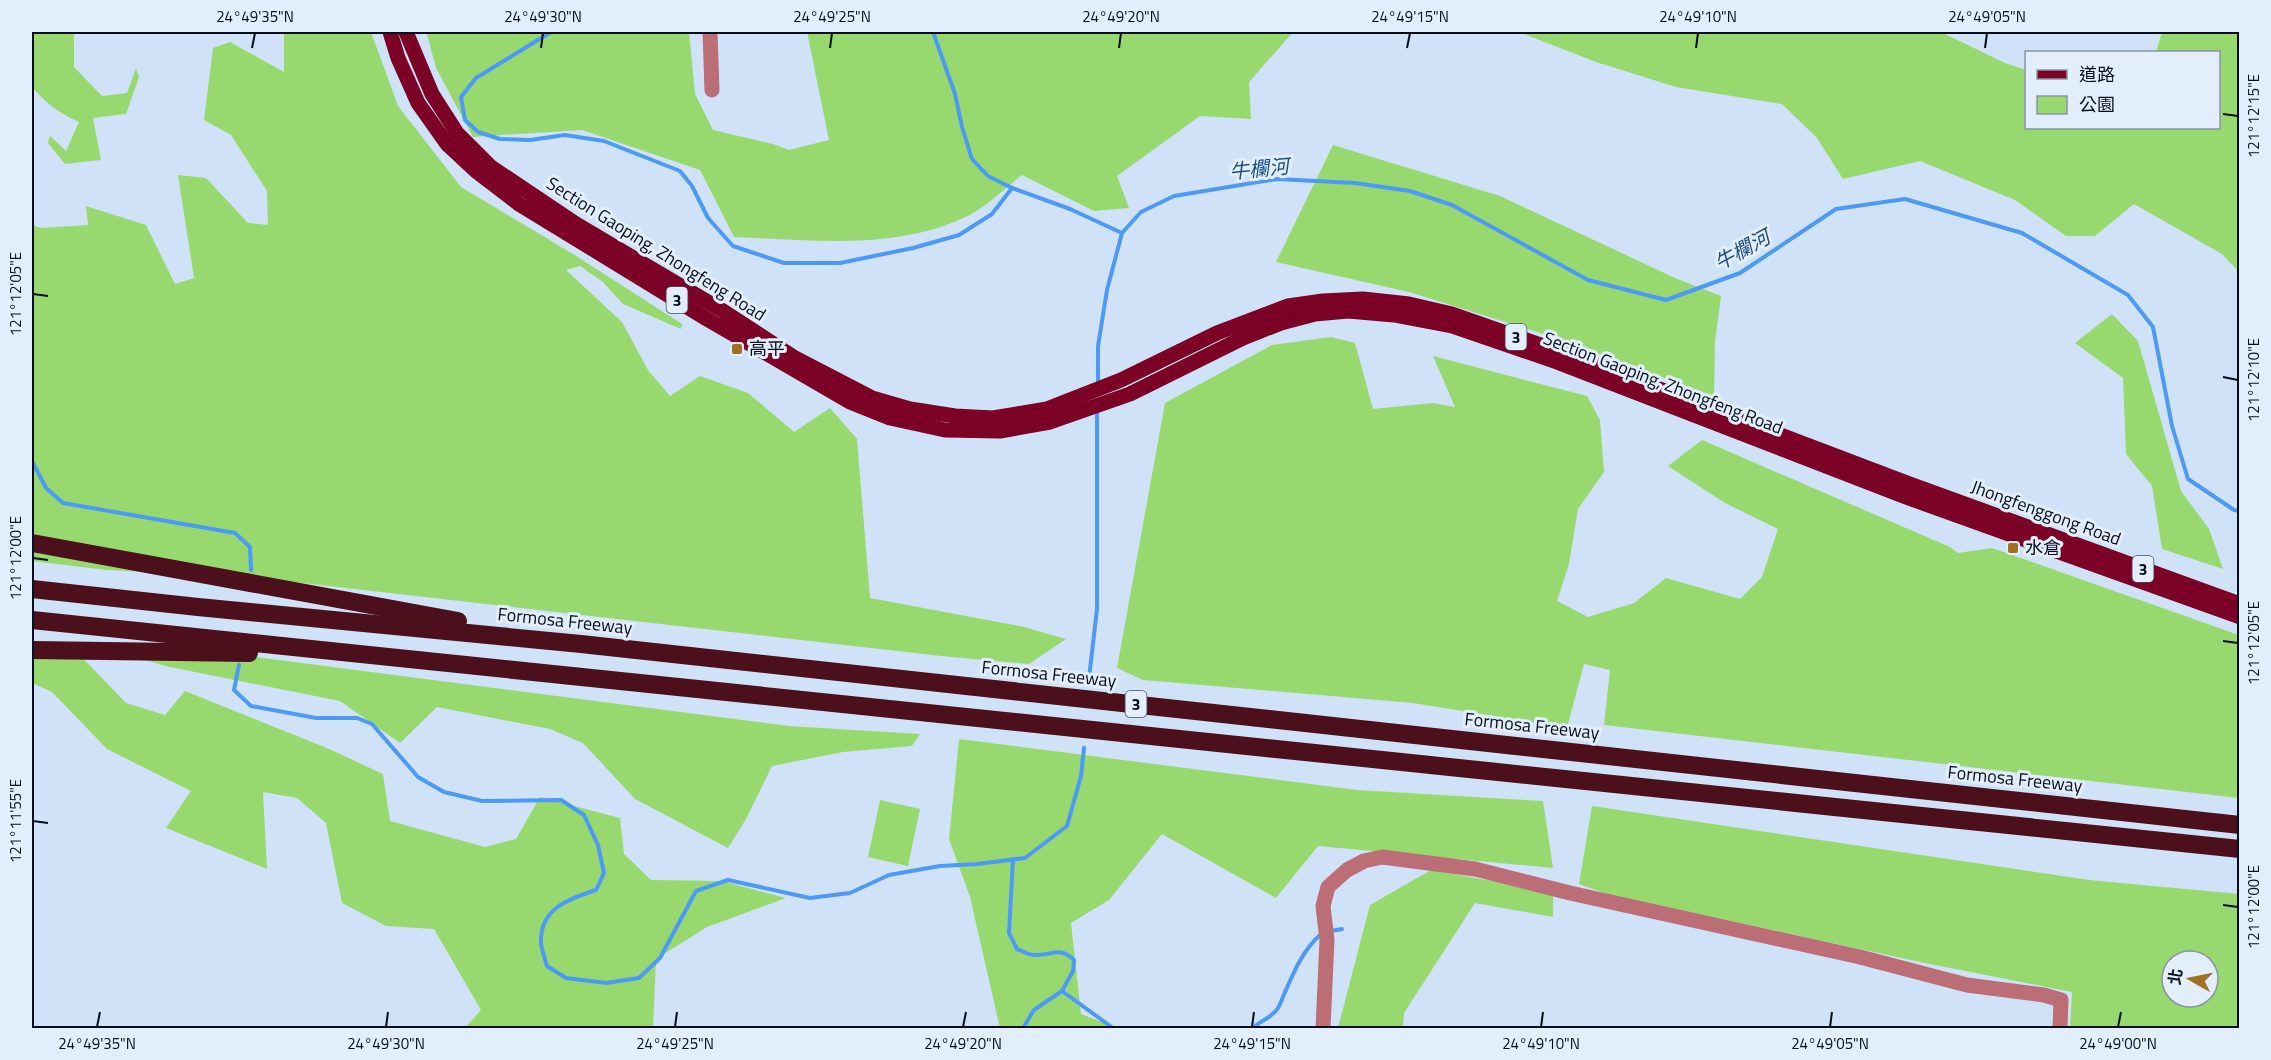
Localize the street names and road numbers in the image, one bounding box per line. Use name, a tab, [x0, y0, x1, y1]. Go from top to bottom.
street label: Section Gaoping, Zhongfeng Road	[541, 170, 771, 327]
road number: 3	[666, 287, 688, 313]
road number: 3	[1506, 324, 1526, 350]
street label: Section Gaoping, Zhongfeng Road	[1540, 324, 1787, 441]
street label: Jhongfenggong Road	[1967, 473, 2125, 552]
road number: 3	[2132, 556, 2154, 582]
street label: Formosa Freeway	[496, 600, 634, 641]
street label: Formosa Freeway	[980, 653, 1118, 694]
road number: 3	[1126, 691, 1146, 717]
street label: Formosa Freeway	[1463, 705, 1601, 746]
street label: Formosa Freeway	[1946, 758, 2084, 799]

